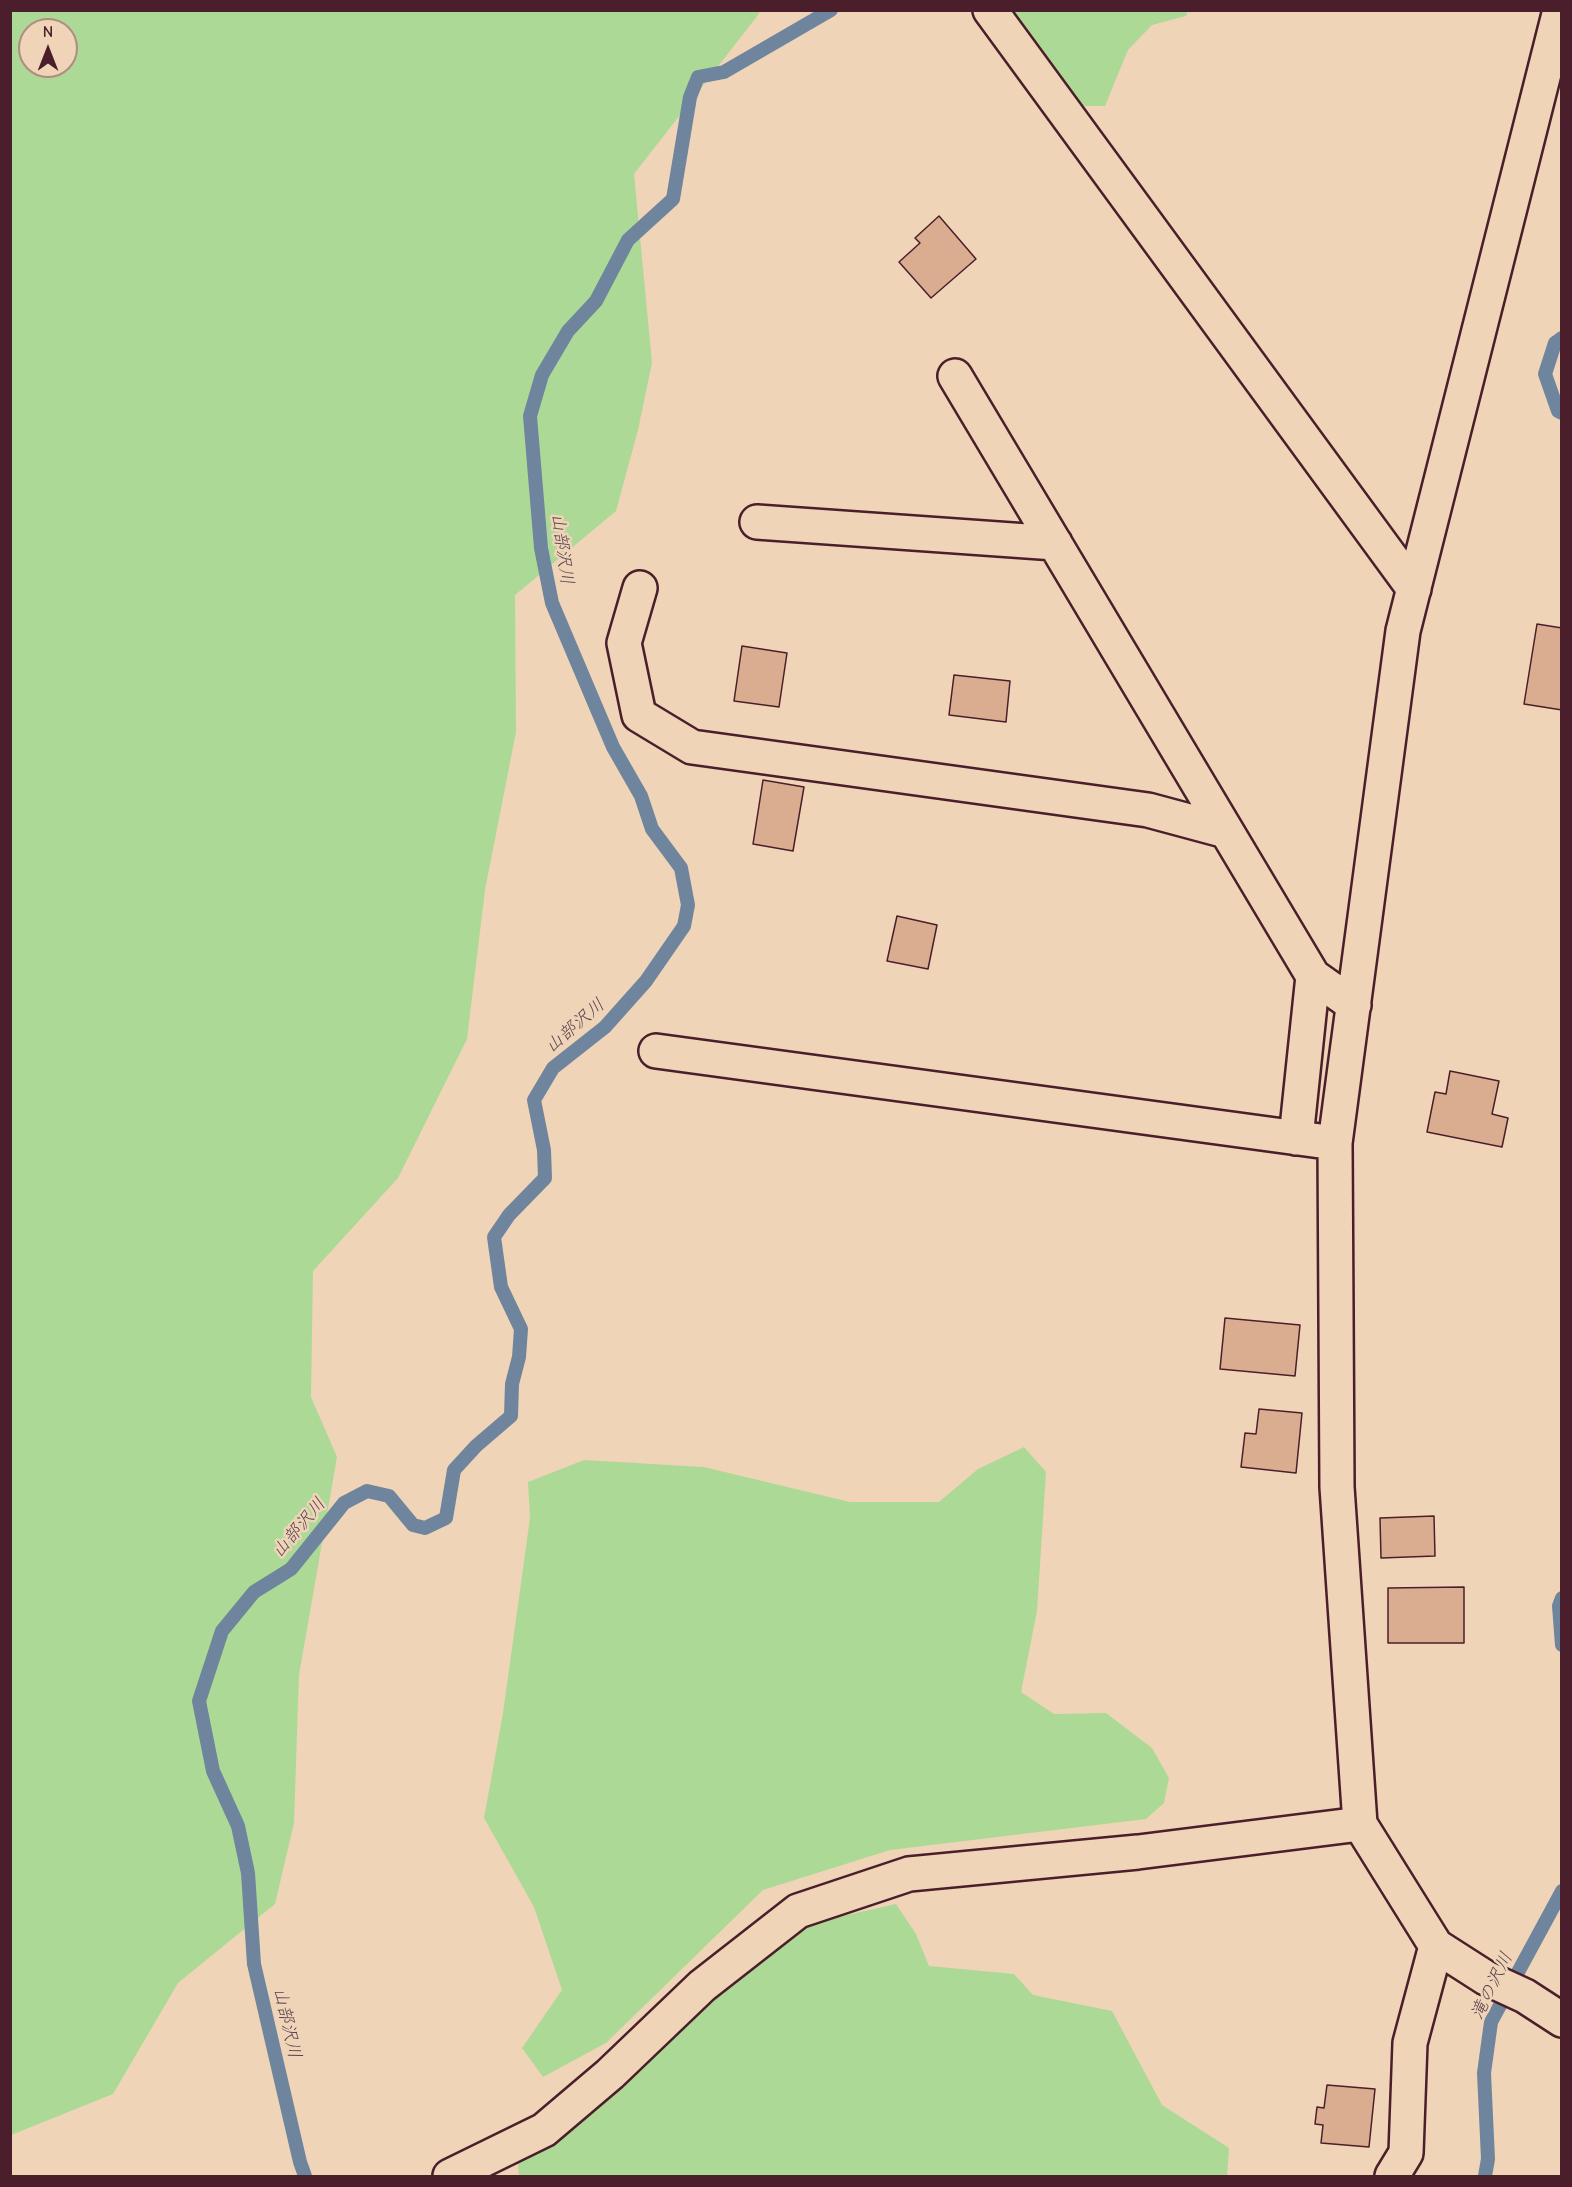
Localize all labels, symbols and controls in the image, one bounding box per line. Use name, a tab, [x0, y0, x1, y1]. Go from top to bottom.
north arrow	[18, 18, 78, 78]
text: N	[43, 23, 53, 41]
water label: 山部沢川	[546, 512, 578, 586]
water label: 山部沢川	[541, 994, 609, 1058]
water label: 山部沢川	[268, 1493, 330, 1563]
water label: 滝の沢川	[1467, 1949, 1517, 2023]
water label: 山部沢川	[268, 1985, 306, 2061]

